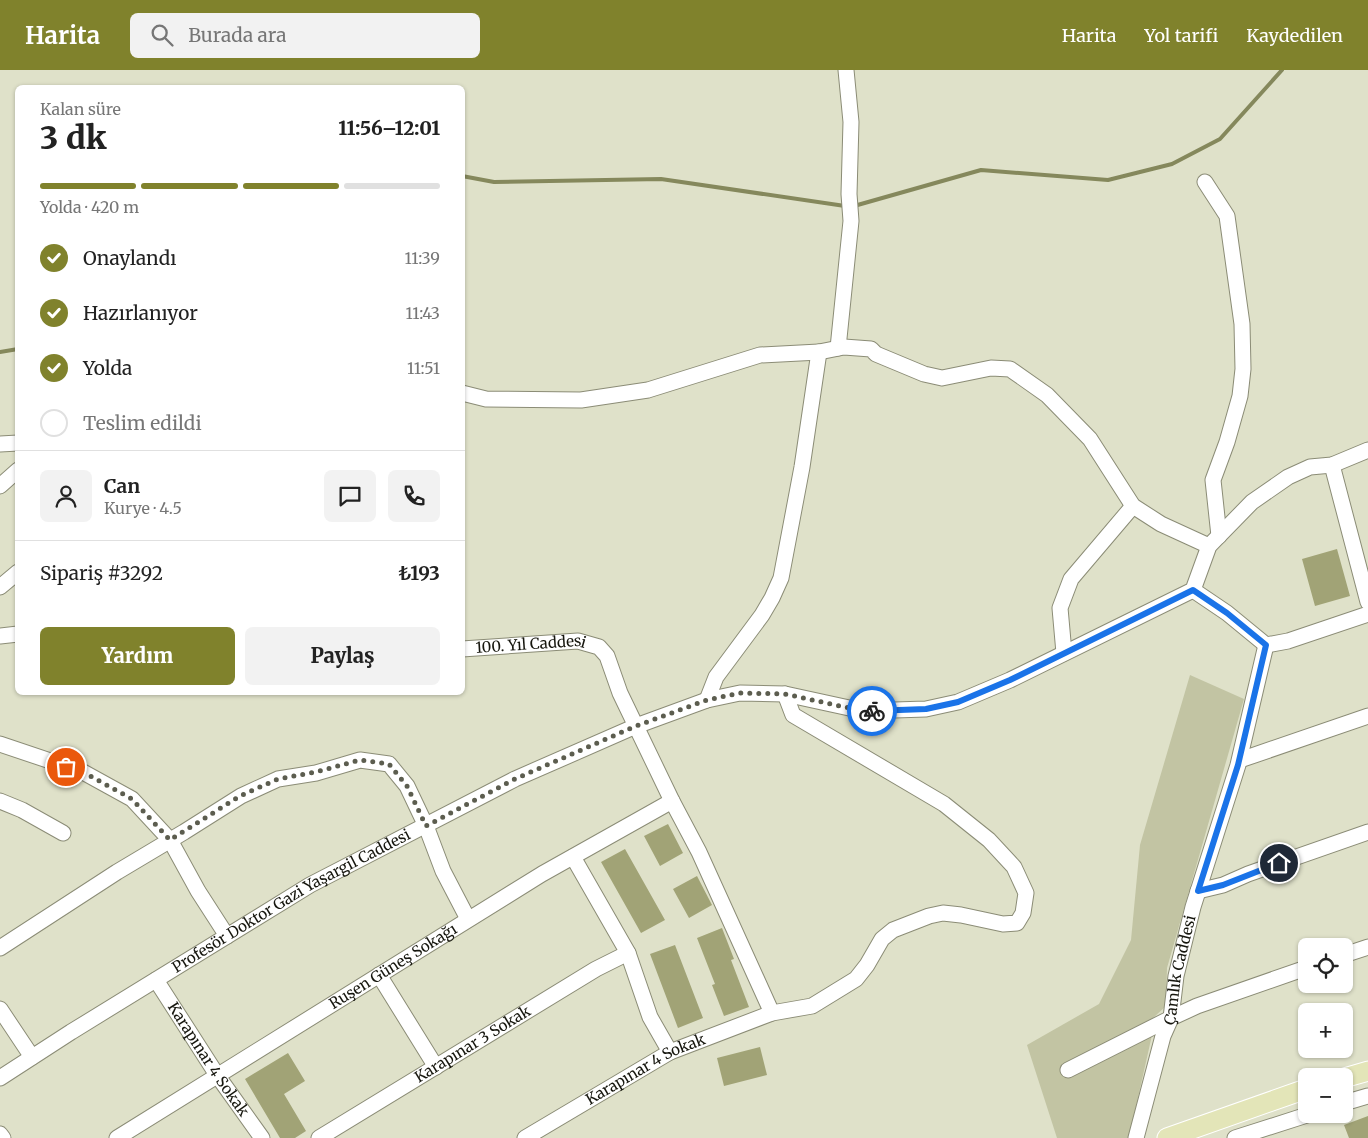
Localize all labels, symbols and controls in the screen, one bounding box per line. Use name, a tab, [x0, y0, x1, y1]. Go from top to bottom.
search box	[130, 13, 480, 58]
text: Harita	[25, 20, 100, 51]
icon: search	[148, 21, 176, 49]
text: Burada ara	[188, 23, 286, 47]
text: Harita	[1062, 24, 1116, 47]
text: Yol tarifi	[1144, 24, 1218, 47]
text: Kaydedilen	[1246, 24, 1343, 47]
text: Kalan süre	[40, 99, 121, 119]
text: 11:56–12:01	[338, 116, 440, 140]
text: 3 dk	[40, 118, 107, 158]
text: Yolda · 420 m	[40, 197, 139, 217]
icon: check	[40, 244, 68, 272]
text: Onaylandı	[83, 246, 176, 270]
text: 11:39	[405, 248, 440, 268]
icon: check	[40, 299, 68, 327]
text: Hazırlanıyor	[83, 301, 198, 325]
text: 11:43	[406, 303, 440, 323]
icon: check	[40, 354, 68, 382]
text: Yolda	[83, 356, 132, 380]
text: 11:51	[407, 358, 440, 378]
text: Teslim edildi	[83, 411, 202, 435]
button: person	[40, 470, 92, 522]
button: chat	[324, 470, 376, 522]
button: phone	[388, 470, 440, 522]
text: Can	[104, 474, 140, 498]
text: Kurye · 4.5	[104, 498, 182, 518]
text: Sipariş #3292	[40, 561, 163, 585]
text: ₺193	[398, 561, 440, 585]
button: Yardım	[40, 627, 235, 685]
button: Paylaş	[245, 627, 440, 685]
street label: 100. Yıl Caddesi	[475, 631, 589, 657]
courier	[847, 686, 897, 736]
icon: bike	[858, 697, 886, 725]
pin	[45, 746, 87, 788]
icon: bag	[52, 753, 80, 781]
street label: Profesör Doktor Gazi Yaşargil Caddesi	[168, 825, 414, 977]
pin	[1258, 842, 1300, 884]
icon: home	[1265, 849, 1293, 877]
street label: Çamlık Caddesi	[1159, 913, 1200, 1028]
street label: Ruşen Güneş Sokağı	[325, 919, 460, 1013]
map controls	[1298, 938, 1353, 1123]
button: locate	[1298, 938, 1353, 993]
street label: Karapınar 4 Sokak	[164, 998, 254, 1120]
street label: Karapınar 3 Sokak	[411, 1001, 534, 1086]
button: +	[1298, 1003, 1353, 1058]
street label: Karapınar 4 Sokak	[582, 1029, 708, 1109]
button: −	[1298, 1068, 1353, 1123]

